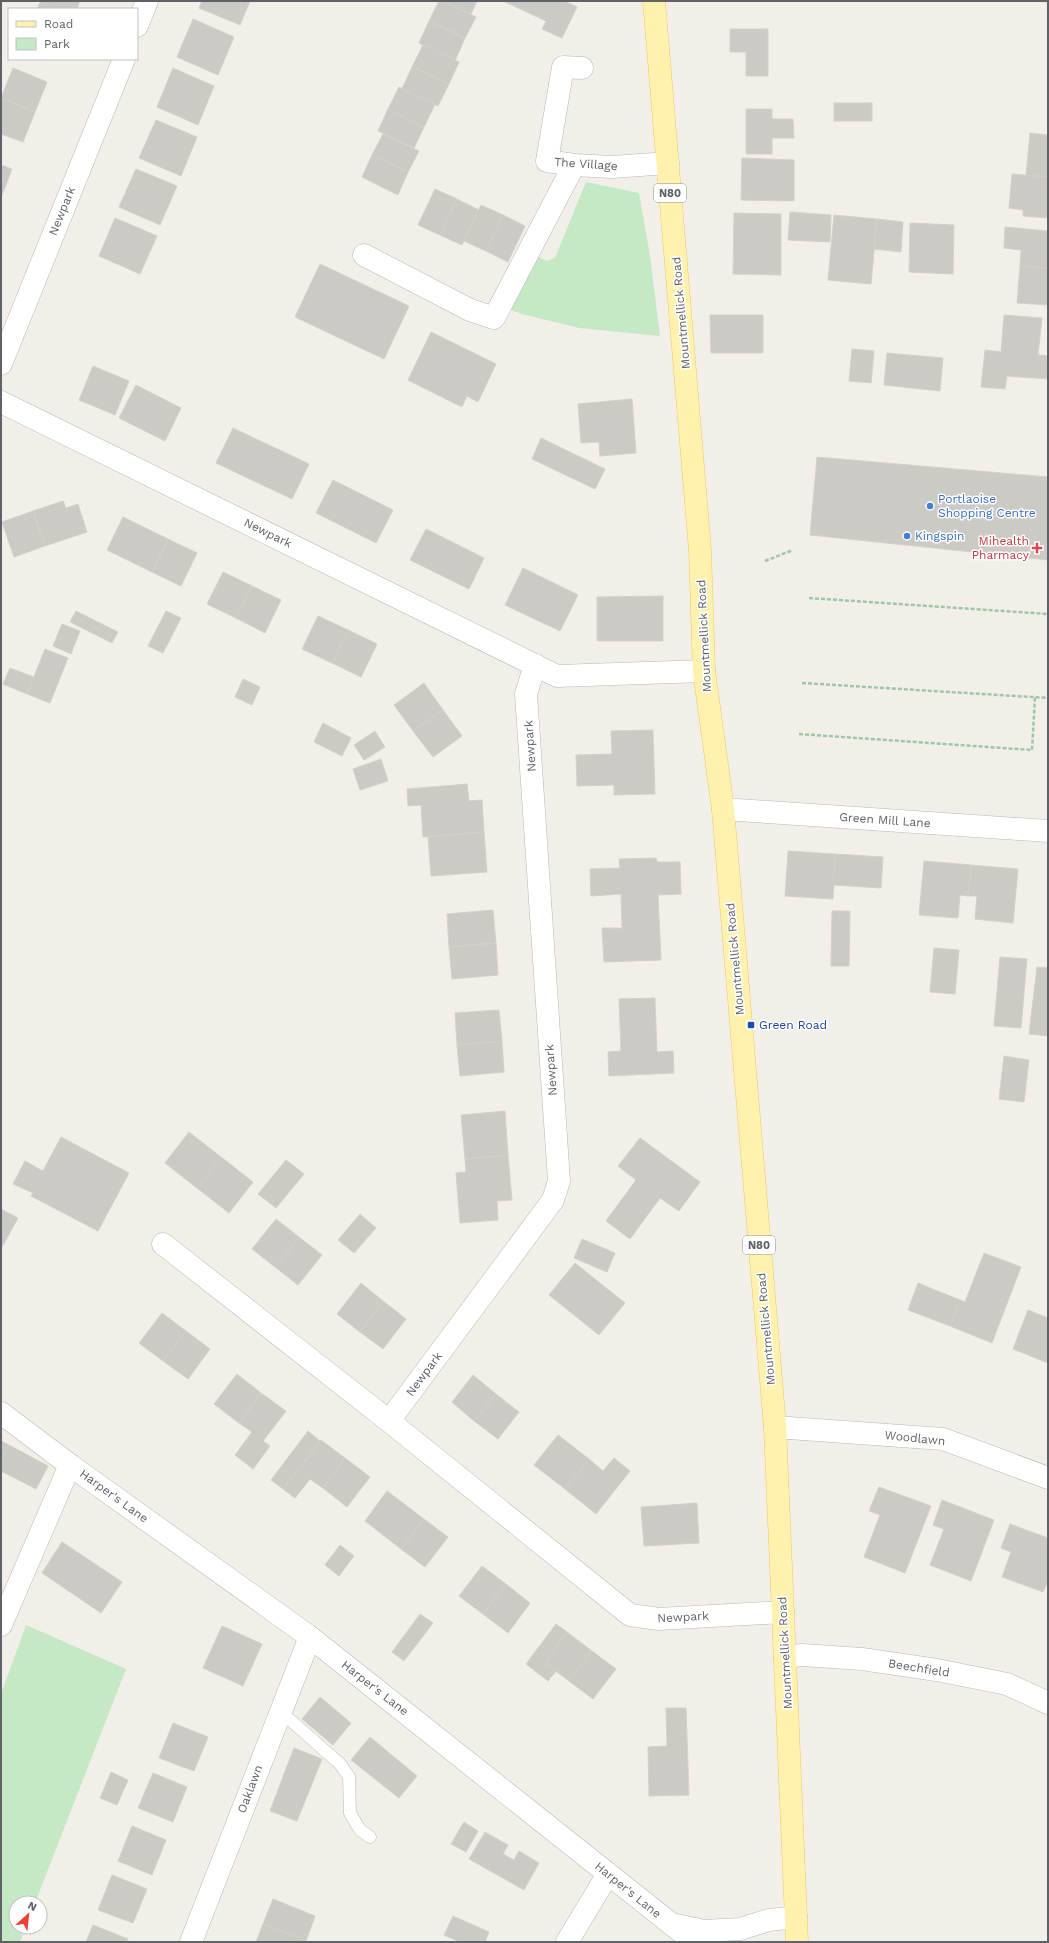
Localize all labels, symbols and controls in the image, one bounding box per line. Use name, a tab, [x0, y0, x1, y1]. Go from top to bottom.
legend	[8, 8, 138, 60]
text: Road	[44, 17, 73, 31]
text: Park	[44, 37, 70, 51]
street label: The Village	[554, 155, 618, 173]
street label: Newpark	[46, 184, 78, 238]
road number: N80	[654, 184, 686, 202]
street label: Mountmellick Road	[669, 256, 693, 370]
place label: Portlaoise Shopping Centre	[938, 492, 1036, 520]
marker: Portlaoise Shopping Centre	[925, 501, 935, 511]
street label: Newpark	[242, 515, 294, 551]
place label: Kingspin	[915, 529, 964, 543]
marker: Kingspin	[902, 531, 912, 541]
place label: Mihealth Pharmacy	[972, 534, 1030, 562]
marker: Mihealth Pharmacy	[1032, 543, 1042, 553]
street label: Mountmellick Road	[694, 579, 714, 693]
street label: Newpark	[521, 720, 539, 772]
street label: Green Mill Lane	[839, 810, 931, 830]
street label: Mountmellick Road	[723, 902, 747, 1016]
place label: Green Road	[759, 1018, 827, 1032]
marker: Green Road	[746, 1020, 756, 1030]
street label: Newpark	[542, 1044, 560, 1096]
road number: N80	[743, 1236, 775, 1254]
street label: Mountmellick Road	[754, 1272, 778, 1386]
street label: Newpark	[403, 1349, 445, 1399]
street label: Woodlawn	[884, 1428, 946, 1448]
street label: Harper's Lane	[77, 1466, 151, 1526]
street label: Mountmellick Road	[775, 1596, 795, 1710]
street label: Newpark	[657, 1609, 709, 1625]
street label: Beechfield	[887, 1656, 951, 1680]
street label: Harper's Lane	[339, 1657, 411, 1719]
street label: Oaklawn	[234, 1763, 266, 1815]
street label: Harper's Lane	[592, 1859, 664, 1921]
north arrow	[8, 1895, 48, 1935]
text: N	[26, 1899, 39, 1914]

